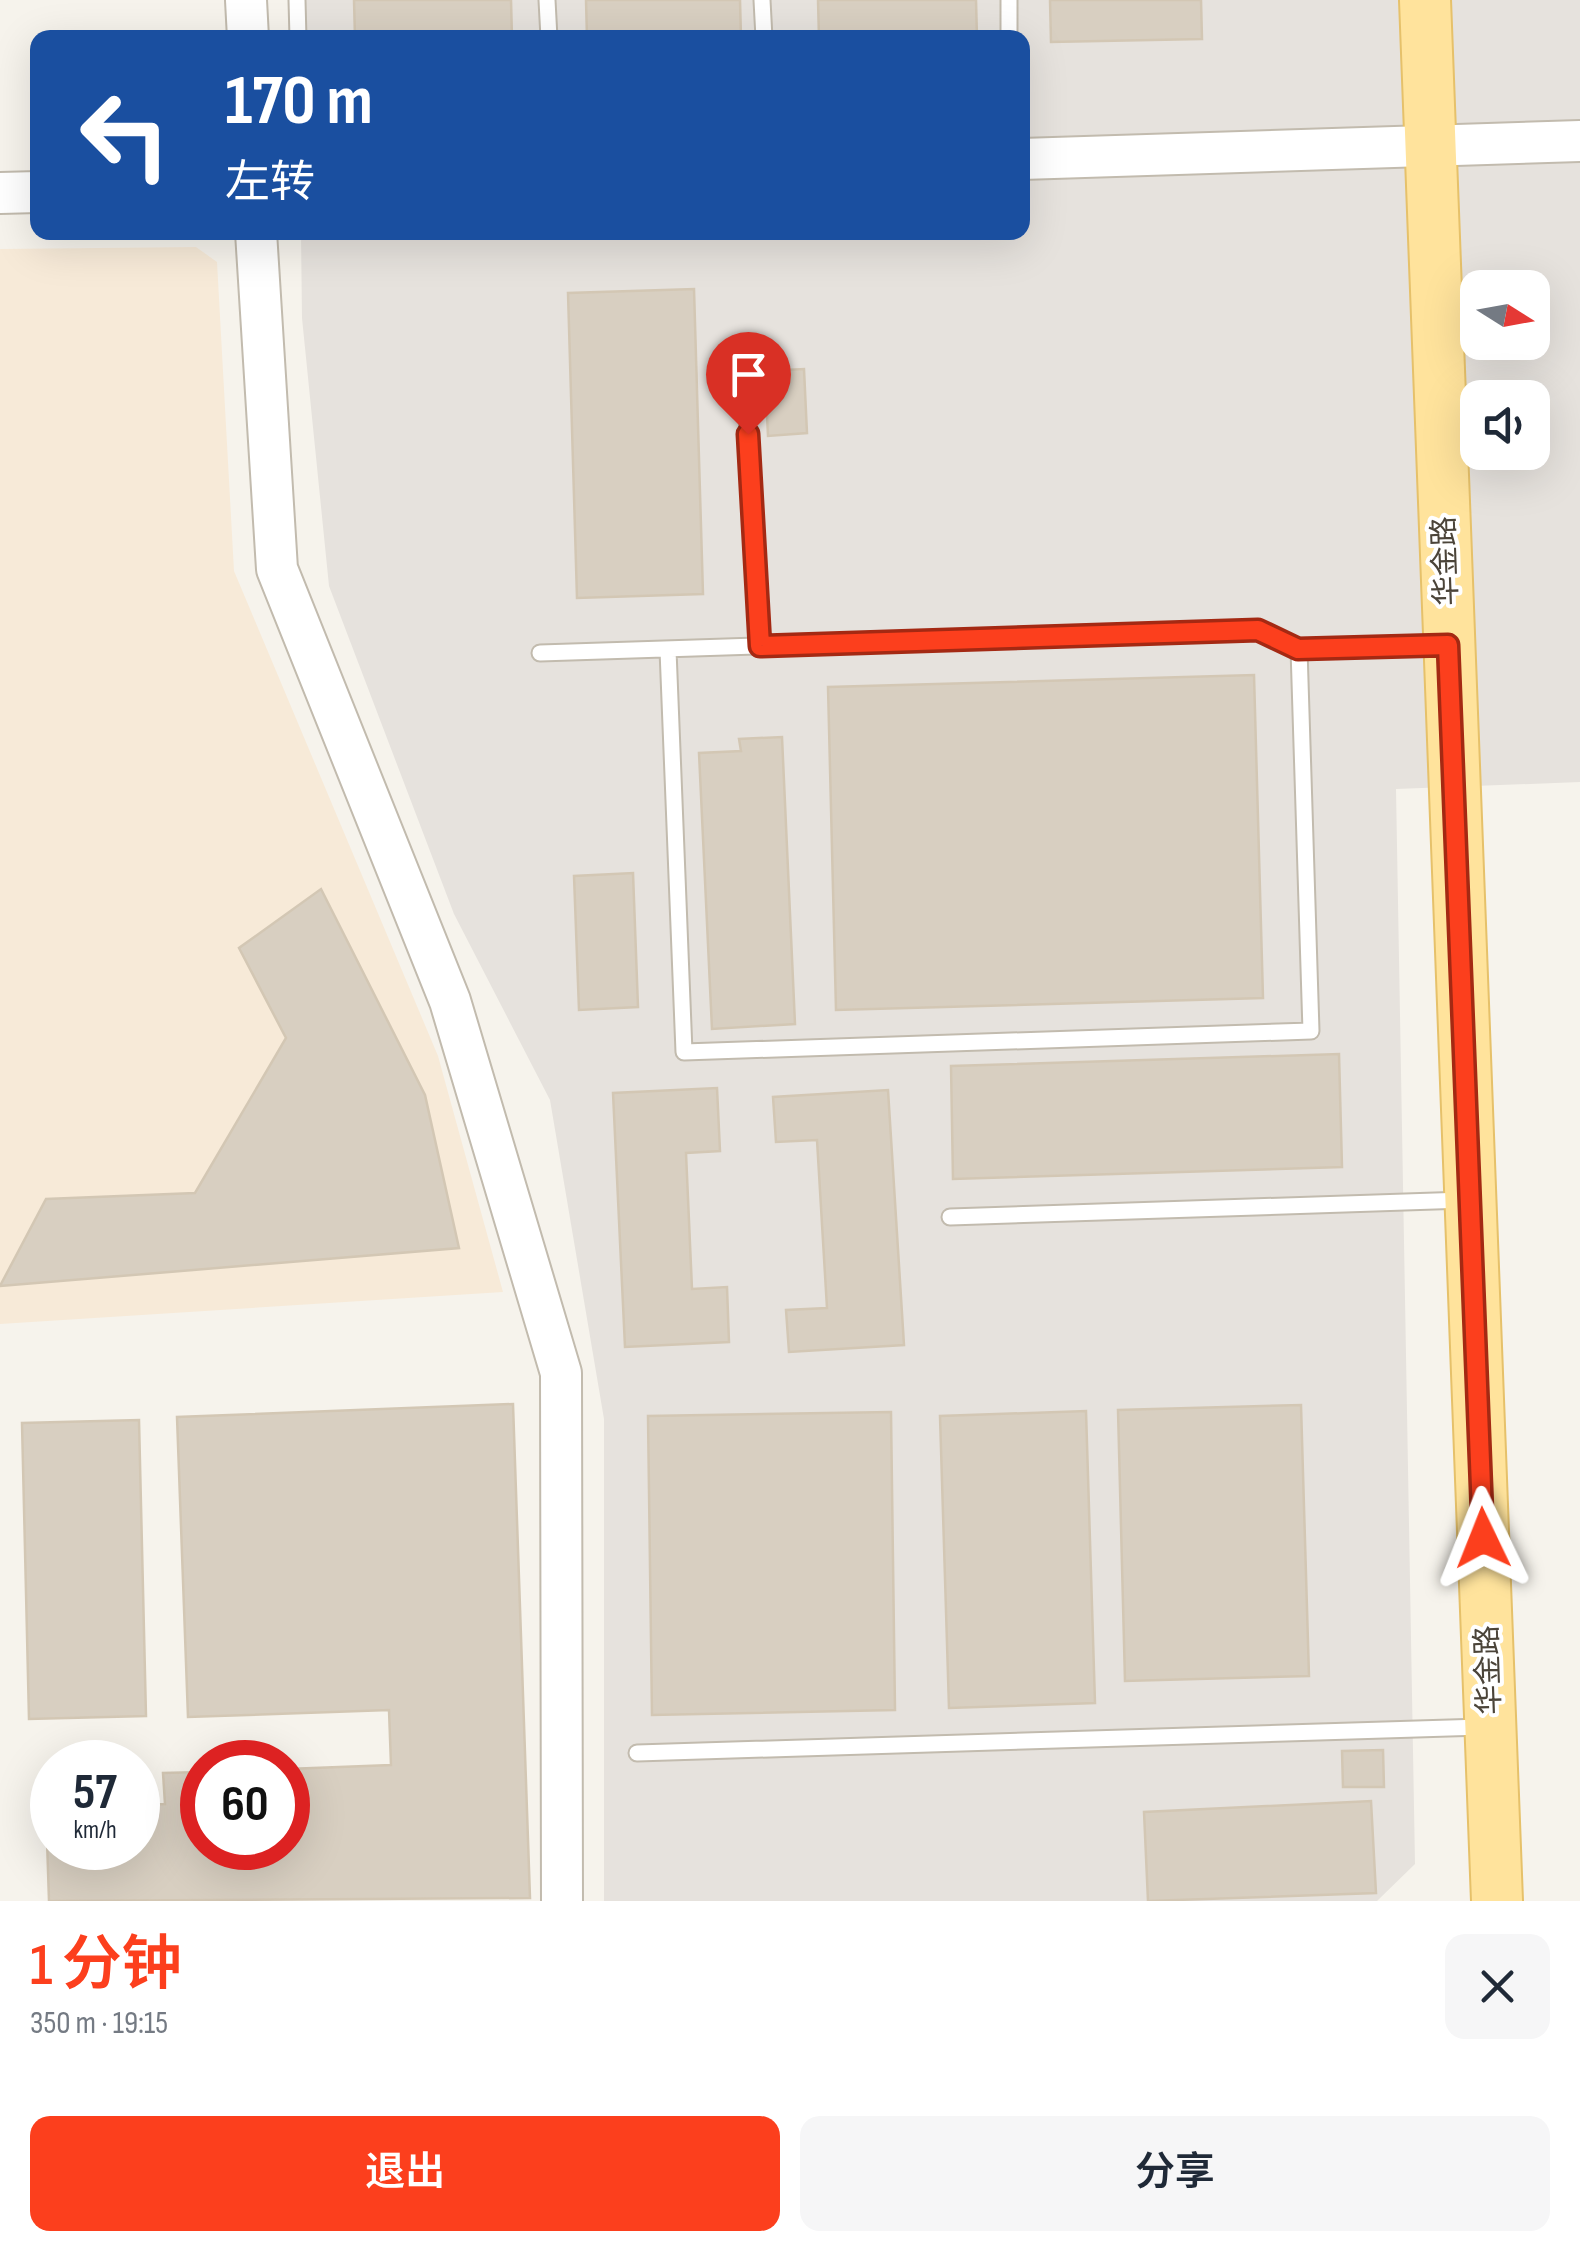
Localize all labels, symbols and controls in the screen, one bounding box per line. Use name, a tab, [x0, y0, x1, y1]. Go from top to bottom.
text: 170 m	[225, 60, 373, 144]
icon: left	[60, 70, 190, 200]
text: 左转	[225, 156, 315, 211]
north arrow	[1460, 270, 1550, 360]
map controls	[1460, 270, 1550, 470]
pin	[706, 332, 791, 435]
icon: arrive	[721, 347, 776, 402]
button: sound	[1460, 380, 1550, 470]
street label: 华金路	[1426, 515, 1466, 607]
position arrow	[1431, 1486, 1535, 1590]
street label: 华金路	[1469, 1624, 1509, 1716]
speed limit sign: 60	[180, 1740, 310, 1870]
text: 57	[73, 1763, 117, 1823]
text: km/h	[73, 1815, 117, 1846]
text: 1 分钟	[30, 1930, 182, 2002]
button: close	[1445, 1934, 1550, 2039]
text: 350 m · 19:15	[30, 2004, 168, 2043]
button: 退出	[30, 2116, 780, 2231]
button: 分享	[800, 2116, 1550, 2231]

